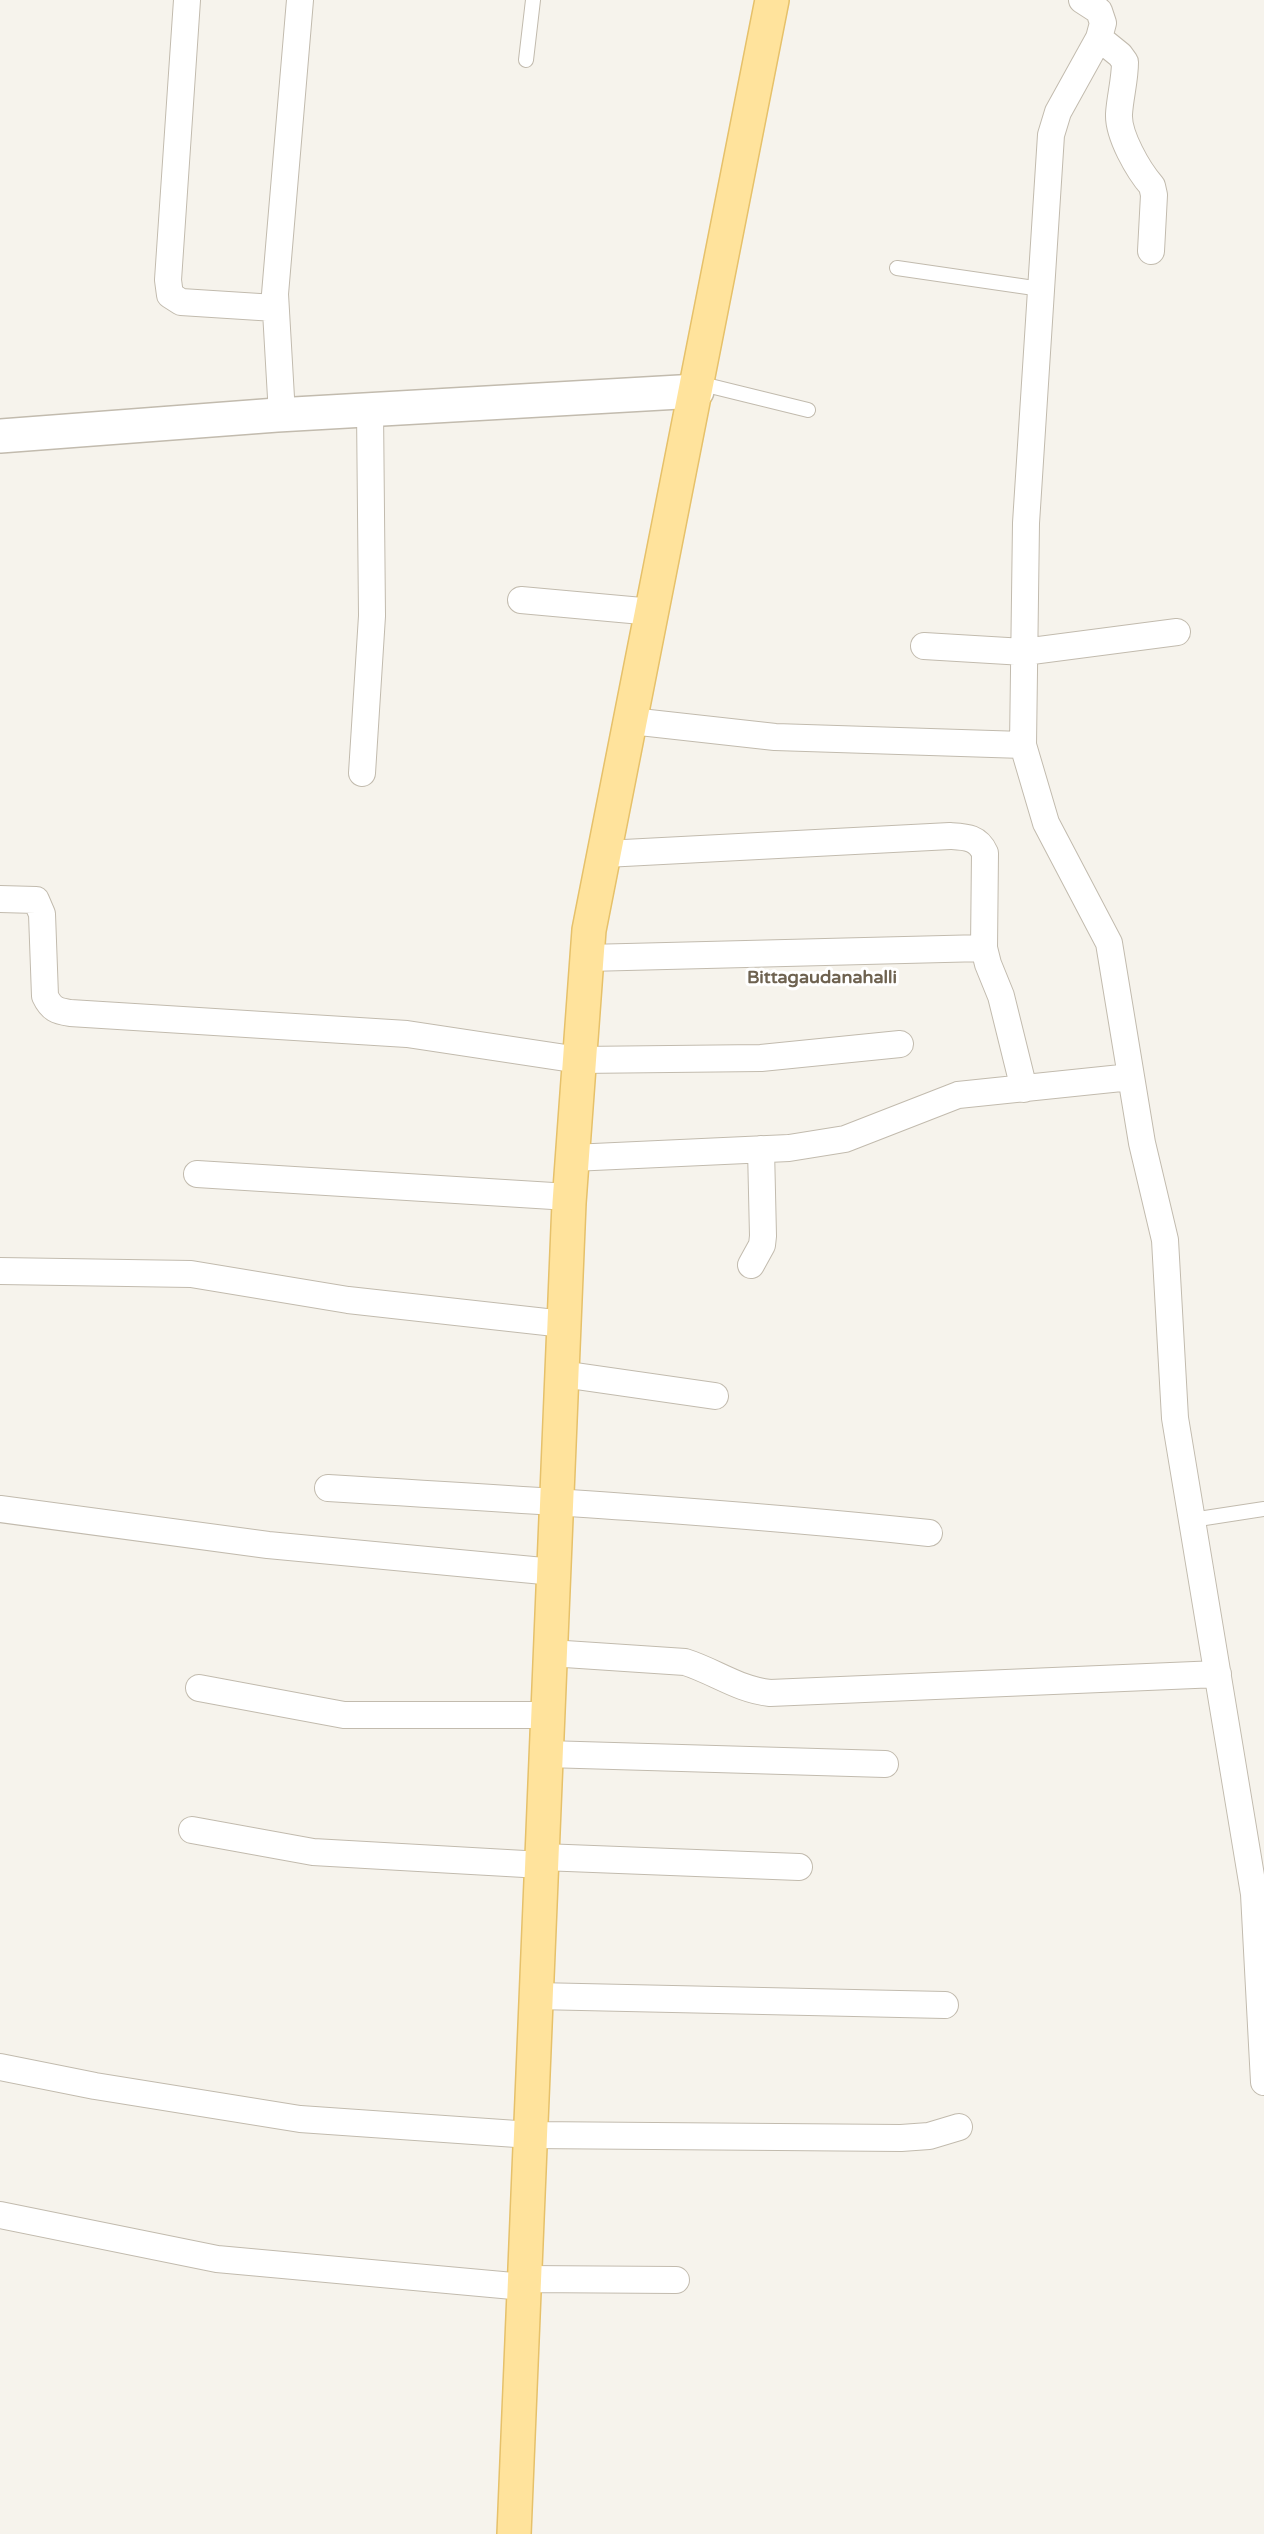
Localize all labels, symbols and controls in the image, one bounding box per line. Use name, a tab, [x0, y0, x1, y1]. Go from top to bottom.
district label: Bittagaudanahalli	[747, 967, 897, 989]

